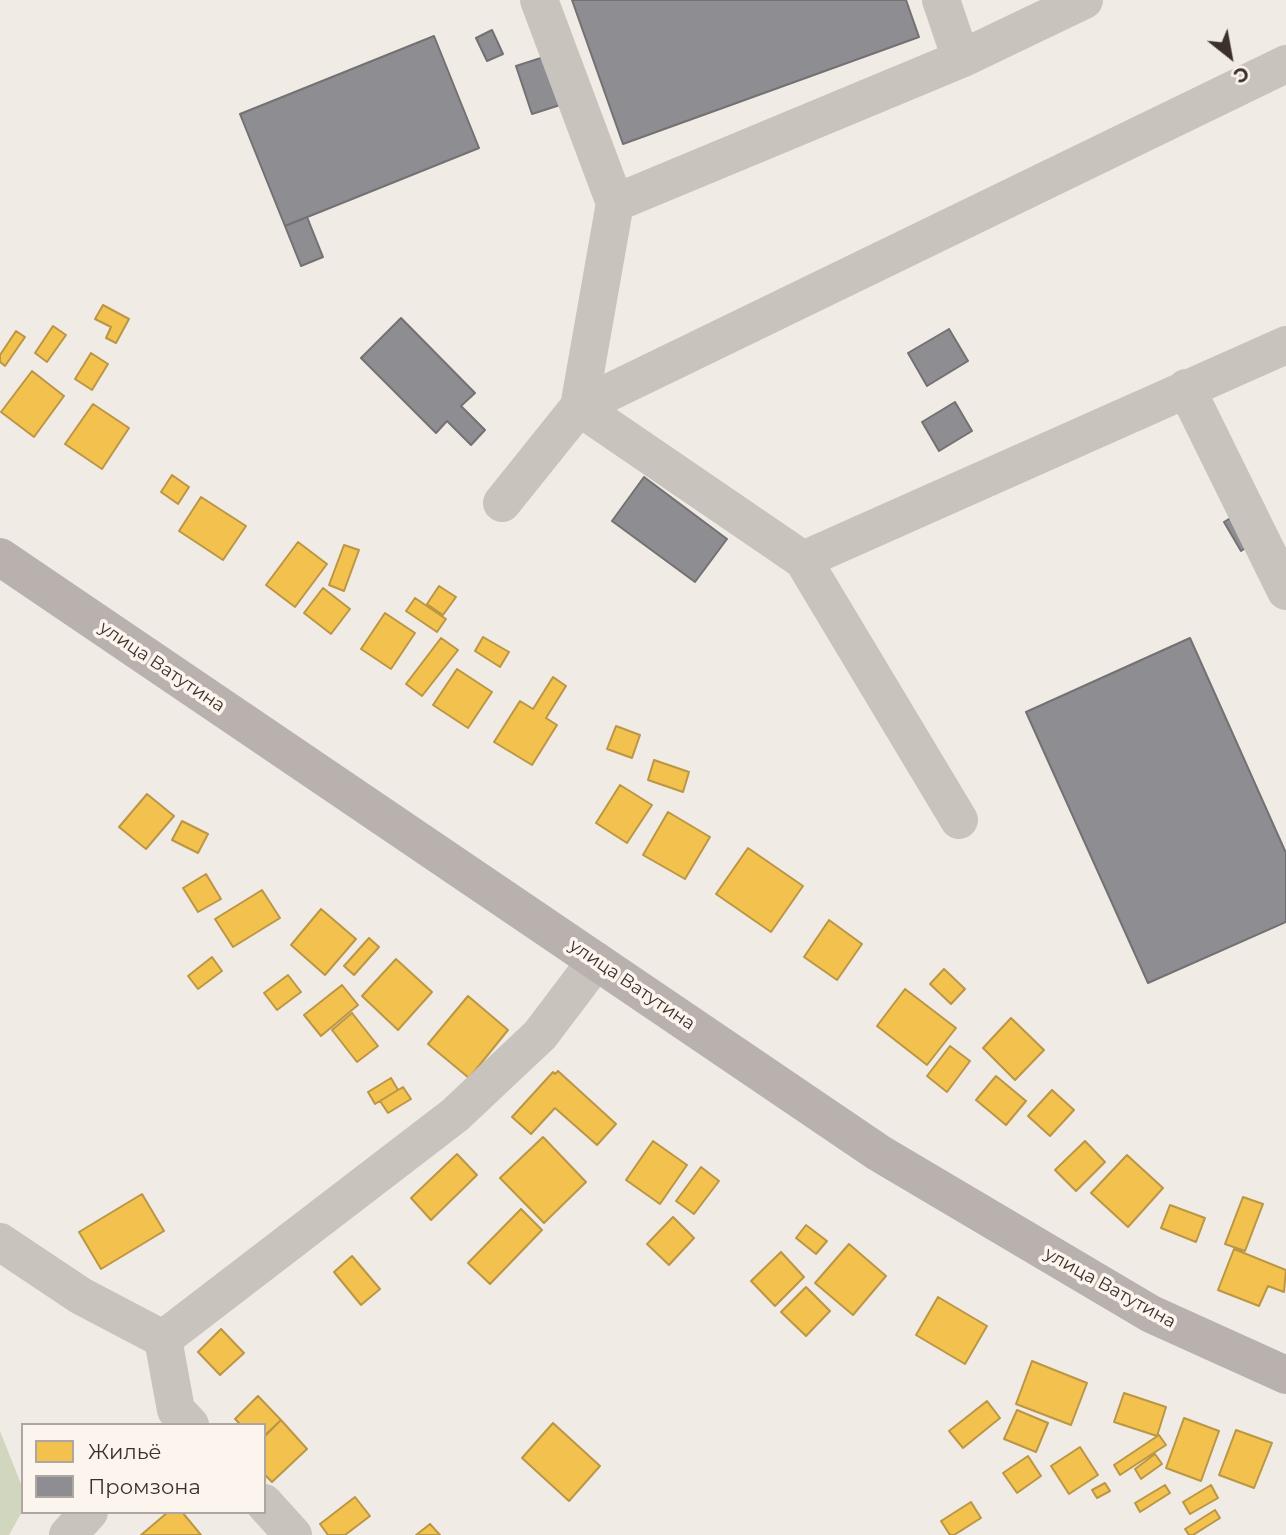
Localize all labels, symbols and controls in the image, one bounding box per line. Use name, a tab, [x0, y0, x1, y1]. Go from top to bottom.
north arrow	[1195, 21, 1265, 91]
text: С	[1229, 61, 1253, 88]
street label: улица Ватутина	[95, 617, 229, 717]
street label: улица Ватутина	[565, 935, 699, 1035]
street label: улица Ватутина	[1040, 1243, 1180, 1333]
legend	[21, 1423, 266, 1514]
text: Жильё	[88, 1439, 162, 1464]
text: Промзона	[88, 1474, 201, 1499]

